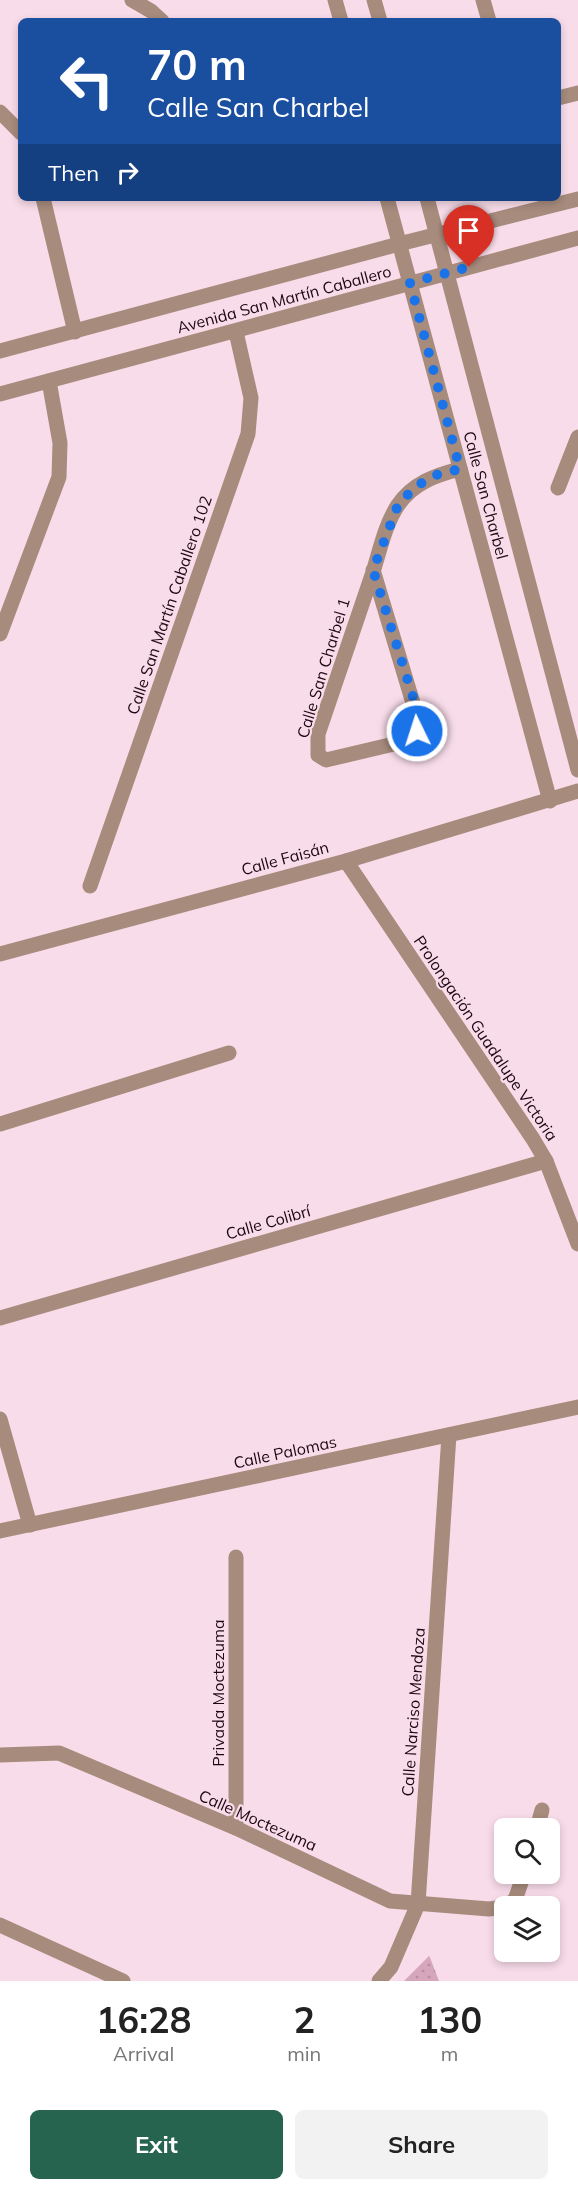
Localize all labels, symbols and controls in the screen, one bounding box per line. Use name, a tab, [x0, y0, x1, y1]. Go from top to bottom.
text: 70 m	[147, 38, 247, 91]
icon: left	[48, 42, 126, 120]
text: Calle San Charbel	[147, 90, 369, 124]
icon: right	[111, 156, 144, 189]
text: Then	[48, 159, 99, 187]
pin	[443, 205, 494, 267]
icon: arrive	[452, 214, 485, 247]
street label: Avenida San Martín Caballero	[175, 261, 393, 337]
street label: Calle San Charbel	[459, 429, 513, 561]
street label: Calle San Martín Caballero 102	[122, 493, 216, 717]
street label: Calle San Charbel 1	[292, 595, 354, 741]
position arrow	[385, 699, 449, 763]
street label: Calle Faisán	[239, 837, 331, 879]
street label: Prolongación Guadalupe Victoria	[410, 932, 562, 1144]
street label: Calle Colibrí	[223, 1200, 314, 1244]
street label: Calle Palomas	[232, 1431, 338, 1473]
street label: Privada Moctezuma	[208, 1619, 228, 1767]
street label: Calle Narciso Mendoza	[397, 1627, 429, 1797]
street label: Calle Moctezuma	[196, 1785, 320, 1855]
map controls	[494, 1818, 560, 1962]
button: search	[494, 1818, 560, 1884]
button: layers	[494, 1896, 560, 1962]
text: 16:28	[96, 1997, 191, 2042]
text: 2	[293, 1997, 315, 2042]
text: 130	[417, 1997, 482, 2042]
text: Arrival	[113, 2041, 174, 2066]
text: min	[287, 2041, 321, 2066]
text: m	[441, 2041, 458, 2066]
button: Exit	[30, 2110, 283, 2179]
button: Share	[295, 2110, 548, 2179]

